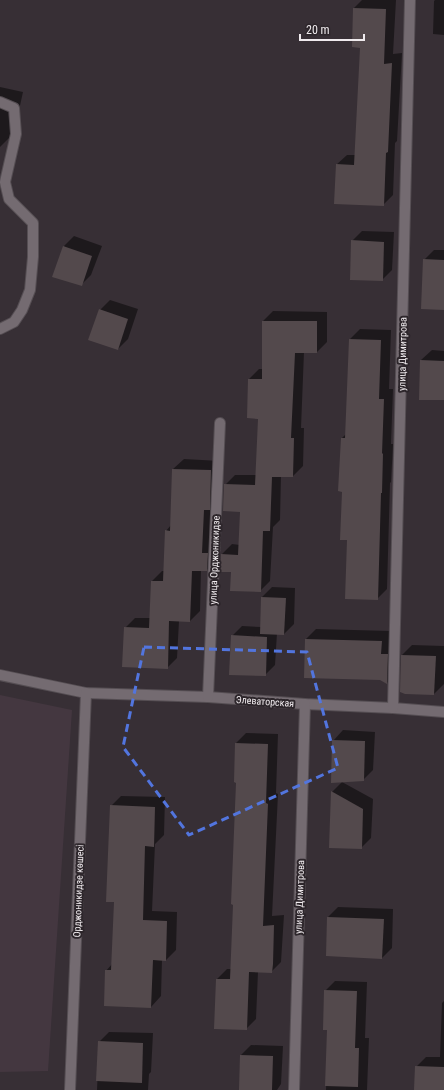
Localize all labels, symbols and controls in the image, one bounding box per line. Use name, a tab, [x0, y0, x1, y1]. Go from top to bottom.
scale bar	[300, 16, 364, 42]
text: 20 m	[306, 23, 330, 37]
street label: улица Димитрова	[396, 317, 409, 391]
street label: улица Орджоникидзе	[207, 515, 222, 605]
street label: Элеваторская	[235, 694, 295, 709]
street label: Орджоникидзе көшесі	[71, 844, 86, 938]
street label: улица Димитрова	[293, 860, 306, 934]

